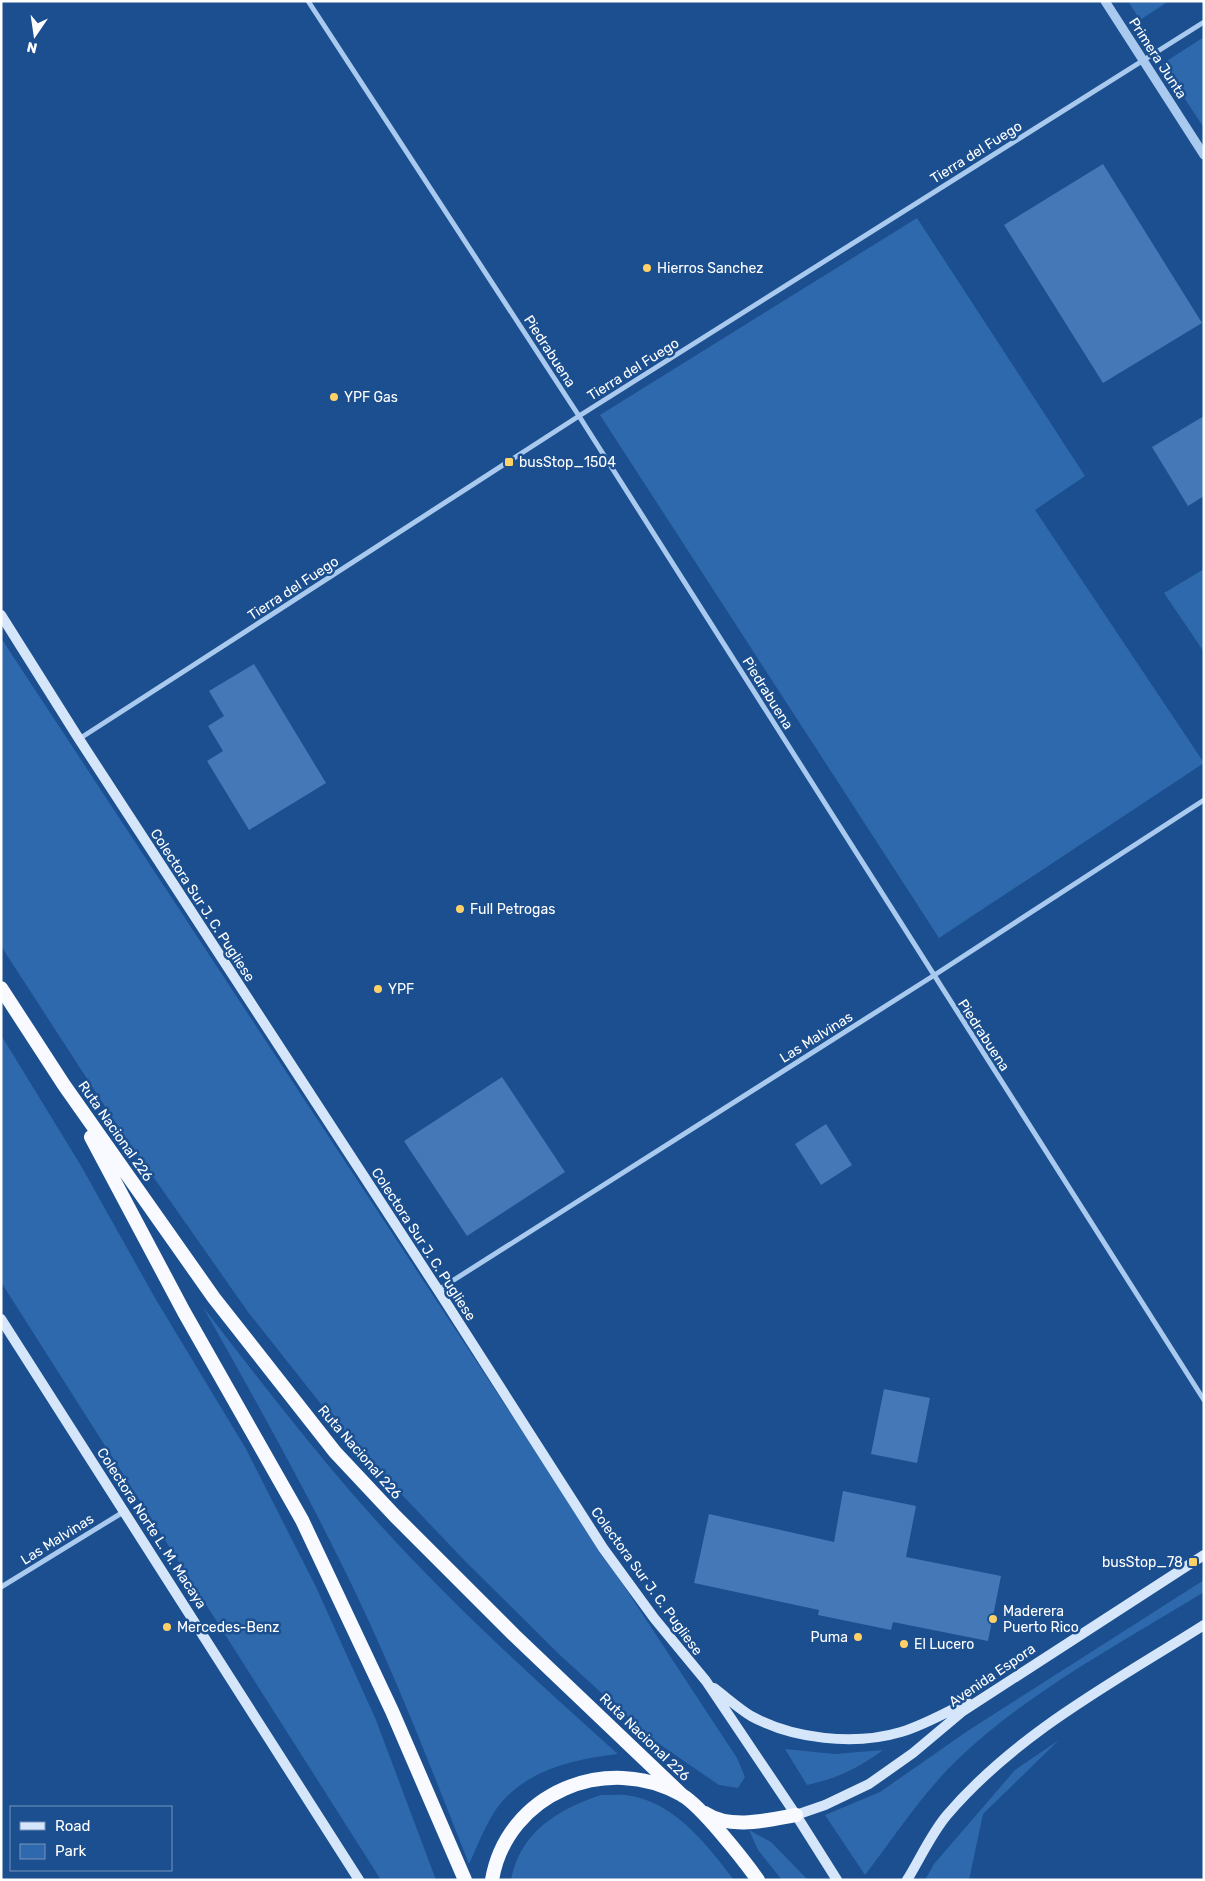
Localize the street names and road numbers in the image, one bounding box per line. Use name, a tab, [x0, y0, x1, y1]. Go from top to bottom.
street label: Primera Junta	[1125, 15, 1190, 102]
street label: Tierra del Fuego	[927, 117, 1025, 187]
street label: Piedrabuena	[520, 312, 579, 390]
street label: Tierra del Fuego	[584, 334, 682, 404]
street label: Tierra del Fuego	[245, 553, 342, 624]
street label: Piedrabuena	[739, 654, 797, 733]
street label: Colectora Sur J. C. Pugliese	[147, 826, 258, 985]
street label: Piedrabuena	[954, 996, 1013, 1074]
street label: Las Malvinas	[777, 1008, 856, 1067]
street label: Ruta Nacional 226	[75, 1078, 157, 1185]
street label: Colectora Sur J. C. Pugliese	[368, 1165, 479, 1324]
street label: Ruta Nacional 226	[314, 1402, 405, 1503]
street label: Colectora Norte L. M. Macaya	[93, 1445, 210, 1612]
street label: Colectora Sur J. C. Pugliese	[587, 1504, 706, 1659]
street label: Las Malvinas	[18, 1510, 97, 1569]
street label: Avenida Espora	[946, 1640, 1039, 1711]
street label: Ruta Nacional 226	[596, 1690, 693, 1785]

